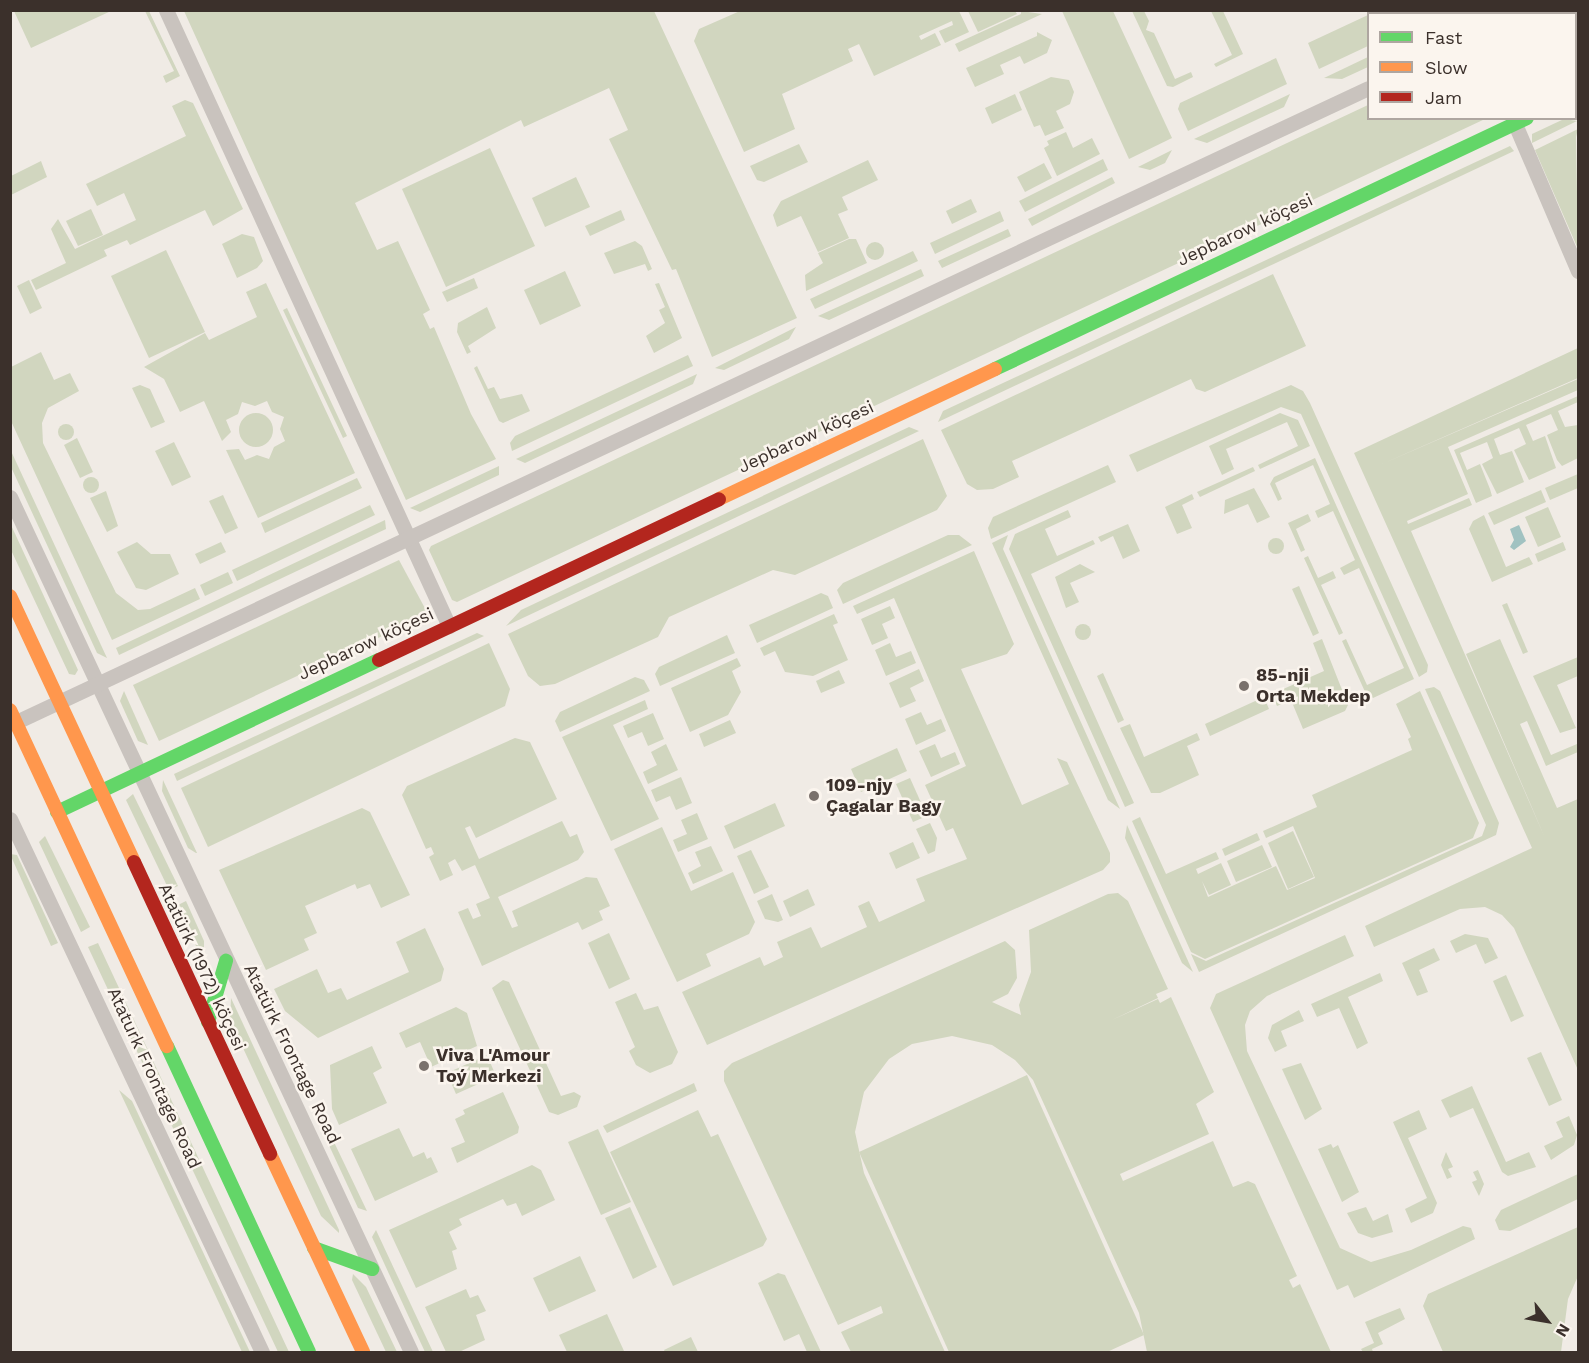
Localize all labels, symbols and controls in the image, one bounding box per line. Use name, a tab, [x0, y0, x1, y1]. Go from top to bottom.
legend	[1367, 12, 1577, 120]
text: Fast	[1425, 27, 1462, 48]
text: Slow	[1425, 57, 1468, 78]
text: Jam	[1425, 87, 1462, 108]
street label: Jepbarow köçesi	[1174, 189, 1316, 271]
street label: Jepbarow köçesi	[735, 396, 877, 478]
street label: Jepbarow köçesi	[295, 603, 437, 685]
place label: 85-nji Orta Mekdep	[1256, 665, 1371, 708]
marker: 85-nji Orta Mekdep	[1237, 679, 1251, 693]
place label: 109-njy Çagalar Bagy	[826, 775, 942, 818]
marker: 109-njy Çagalar Bagy	[807, 789, 821, 803]
street label: Atatürk (1972) köçesi	[154, 880, 250, 1054]
street label: Atatürk Frontage Road	[239, 960, 345, 1148]
street label: Ataturk Frontage Road	[102, 984, 206, 1172]
place label: Viva L'Amour Toý Merkezi	[436, 1045, 550, 1088]
marker: Viva L'Amour Toý Merkezi	[417, 1059, 431, 1073]
north arrow	[1517, 1291, 1577, 1351]
text: N	[1552, 1321, 1574, 1340]

